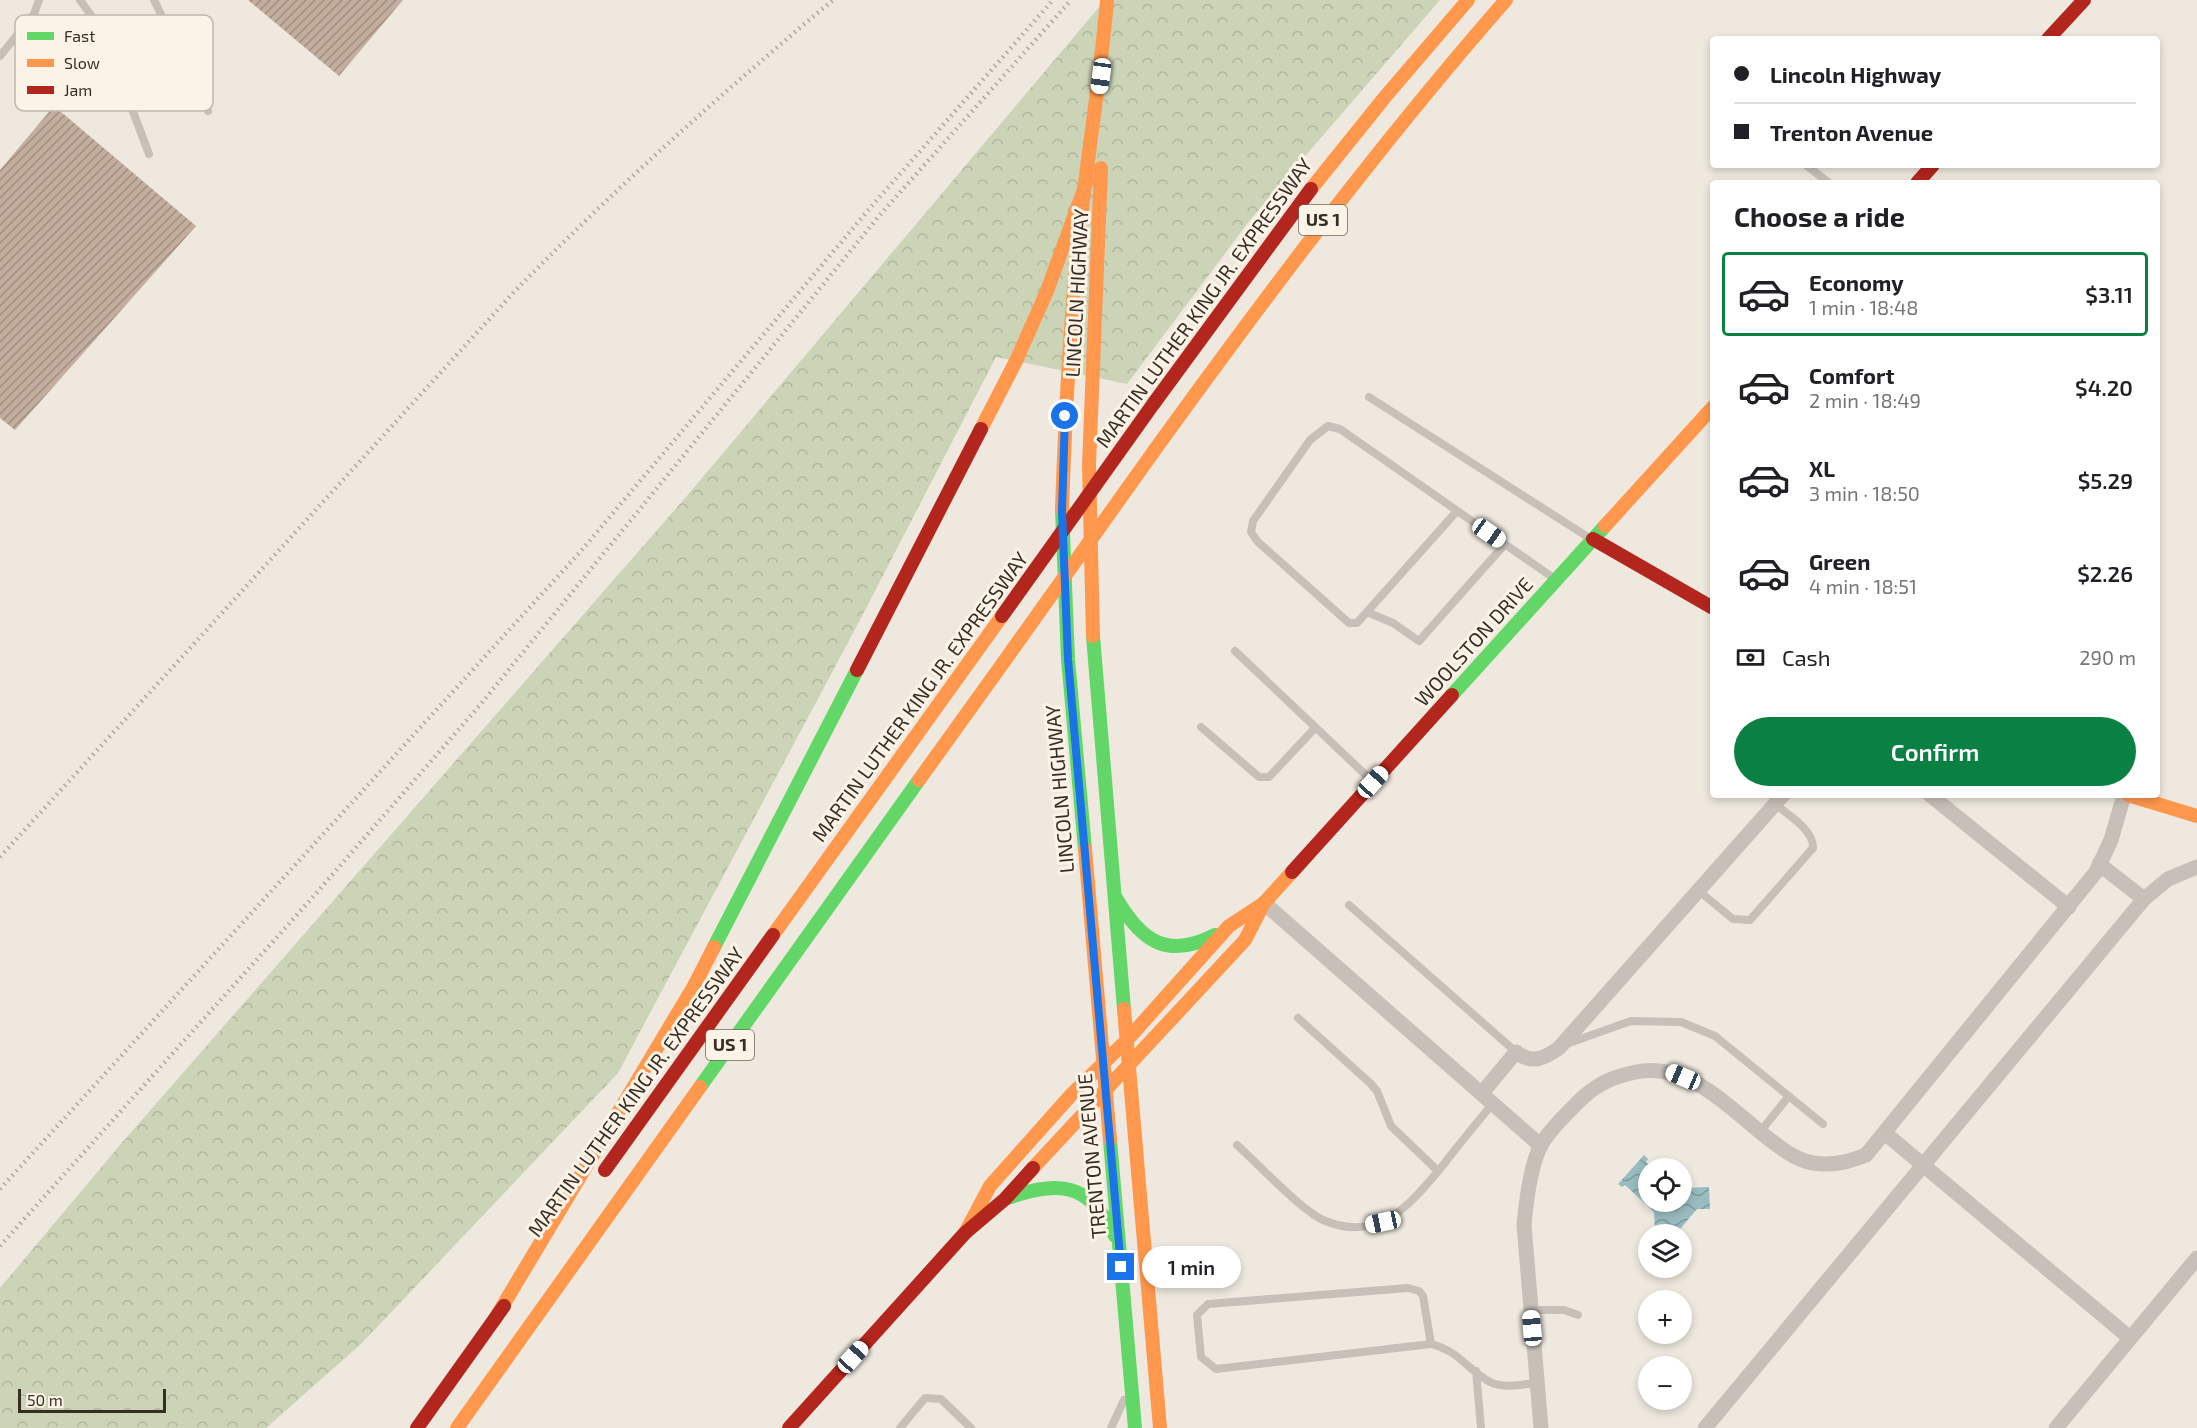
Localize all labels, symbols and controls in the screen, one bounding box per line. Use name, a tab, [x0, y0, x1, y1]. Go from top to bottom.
legend	[15, 15, 213, 111]
text: Fast	[64, 26, 95, 45]
text: Slow	[64, 53, 100, 72]
car	[1090, 57, 1112, 95]
text: Lincoln Highway	[1770, 61, 1941, 87]
text: Jam	[64, 80, 92, 99]
text: Trenton Avenue	[1770, 119, 1933, 145]
street label: MARTIN LUTHER KING JR. EXPRESSWAY	[1090, 152, 1317, 452]
text: Choose a ride	[1734, 200, 1905, 232]
road number: US 1	[1299, 205, 1347, 235]
street label: LINCOLN HIGHWAY	[1060, 207, 1092, 378]
icon: car	[1737, 267, 1791, 321]
text: Economy	[1809, 269, 1904, 295]
text: $3.11	[2085, 281, 2133, 307]
text: 1 min · 18:48	[1809, 295, 1918, 319]
icon: car	[1737, 360, 1791, 414]
text: Comfort	[1809, 362, 1894, 388]
text: $4.20	[2075, 374, 2133, 400]
text: 2 min · 18:49	[1809, 388, 1921, 412]
route start	[1051, 402, 1078, 429]
icon: car	[1737, 453, 1791, 507]
text: XL	[1809, 455, 1835, 481]
text: $5.29	[2078, 467, 2133, 493]
text: 3 min · 18:50	[1809, 481, 1920, 505]
car	[1469, 515, 1509, 551]
street label: MARTIN LUTHER KING JR. EXPRESSWAY	[806, 546, 1033, 846]
icon: car	[1737, 546, 1791, 600]
text: Green	[1809, 548, 1871, 574]
text: $2.26	[2077, 560, 2133, 586]
street label: WOOLSTON DRIVE	[1409, 572, 1537, 711]
text: 4 min · 18:51	[1809, 574, 1917, 598]
icon: cash	[1734, 641, 1767, 674]
text: Cash	[1782, 644, 1831, 670]
text: 290 m	[2079, 645, 2136, 669]
street label: LINCOLN HIGHWAY	[1040, 703, 1078, 874]
button: Confirm	[1734, 717, 2136, 786]
car	[1354, 763, 1392, 801]
street label: MARTIN LUTHER KING JR. EXPRESSWAY	[522, 941, 749, 1241]
road number: US 1	[706, 1030, 754, 1060]
car	[1663, 1062, 1703, 1092]
street label: TRENTON AVENUE	[1072, 1072, 1110, 1240]
map controls	[1638, 1158, 1692, 1410]
button: locate	[1638, 1158, 1692, 1212]
car	[1364, 1209, 1402, 1235]
button: layers	[1638, 1224, 1692, 1278]
callout: 1 min	[1142, 1246, 1241, 1288]
route end	[1107, 1253, 1134, 1280]
text: 1 min	[1168, 1255, 1215, 1279]
button: +	[1638, 1290, 1692, 1344]
car	[1521, 1309, 1543, 1347]
car	[834, 1338, 872, 1376]
button: −	[1638, 1356, 1692, 1410]
scale bar	[18, 1386, 166, 1414]
text: 50 m	[27, 1390, 63, 1409]

